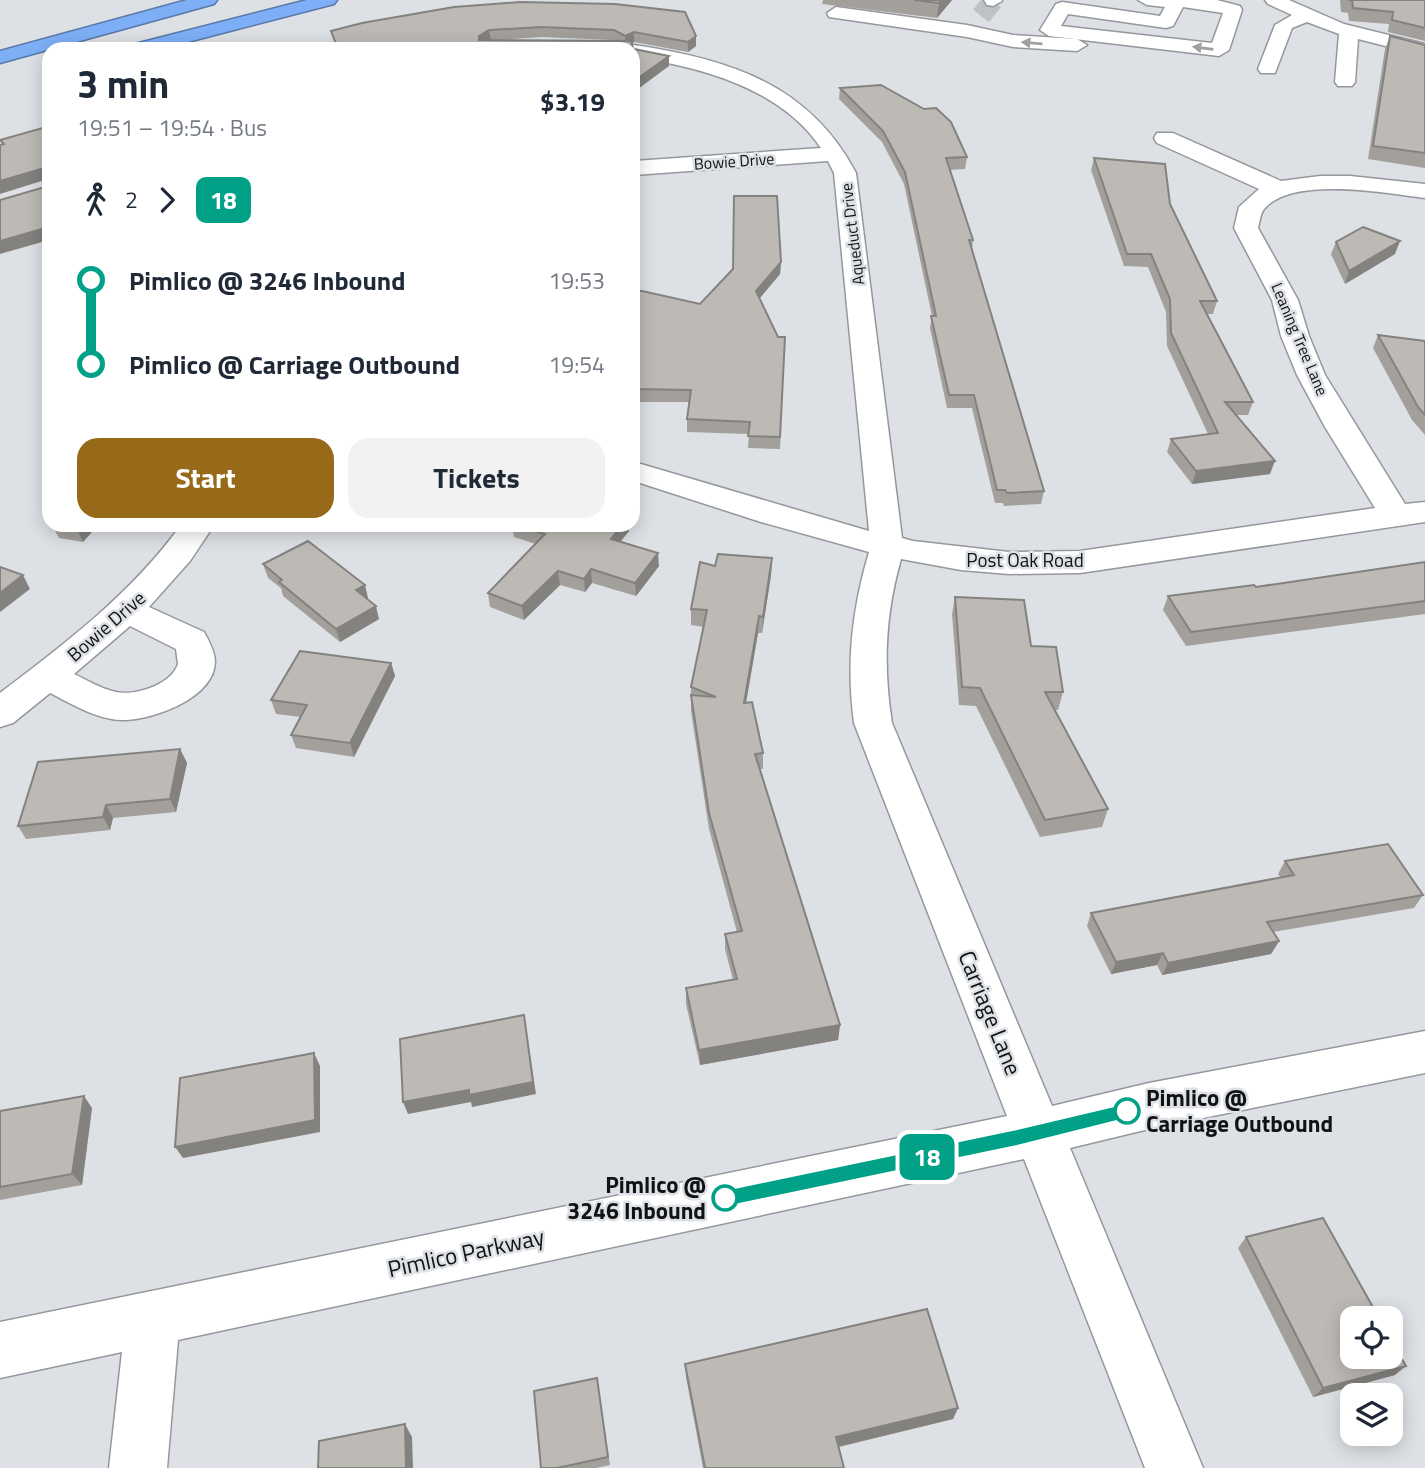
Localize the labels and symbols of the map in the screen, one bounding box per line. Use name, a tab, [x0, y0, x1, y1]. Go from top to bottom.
one-way arrow	[1021, 37, 1043, 48]
one-way arrow	[1192, 42, 1214, 53]
street label: Bowie Drive	[693, 146, 775, 176]
street label: Aqueduct Drive	[834, 182, 870, 286]
street label: Leaning Tree Lane	[1265, 279, 1335, 399]
street label: Post Oak Road	[966, 545, 1084, 574]
street label: Bowie Drive	[60, 583, 151, 668]
street label: Carriage Lane	[950, 945, 1031, 1080]
place label: Pimlico @ Carriage Outbound	[1146, 1080, 1333, 1141]
marker: Pimlico @ Carriage Outbound	[1114, 1098, 1140, 1124]
line badge: 18	[895, 1134, 958, 1180]
place label: Pimlico @ 3246 Inbound	[567, 1167, 706, 1228]
marker: Pimlico @ 3246 Inbound	[712, 1185, 738, 1211]
street label: Pimlico Parkway	[384, 1219, 547, 1286]

